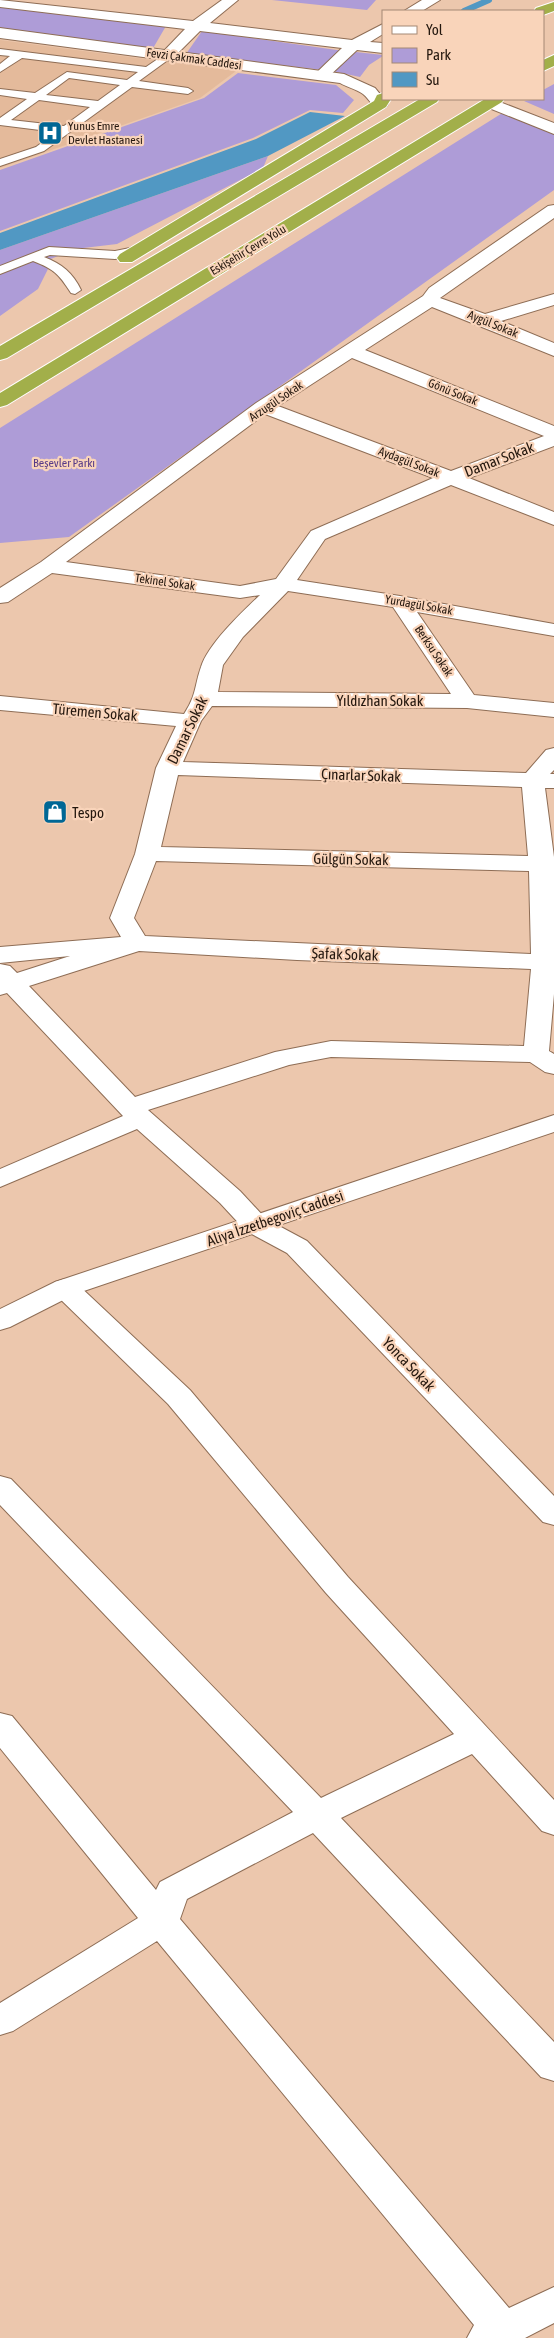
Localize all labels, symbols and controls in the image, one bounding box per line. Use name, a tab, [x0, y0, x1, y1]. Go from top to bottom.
legend	[382, 10, 544, 100]
text: Yol	[426, 21, 443, 38]
street label: Fevzi Çakmak Caddesi	[146, 45, 242, 73]
text: Park	[426, 46, 451, 63]
text: Su	[426, 71, 440, 88]
place label: Yunus Emre Devlet Hastanesi	[68, 119, 143, 147]
hospital icon: Yunus Emre Devlet Hastanesi	[37, 120, 63, 146]
street label: Eskişehir Çevre Yolu	[208, 222, 289, 278]
street label: Aygül Sokak	[466, 308, 521, 341]
street label: Gönü Sokak	[426, 376, 480, 409]
street label: Arzugül Sokak	[246, 377, 306, 424]
street label: Damar Sokak	[462, 438, 537, 480]
street label: Aydagül Sokak	[376, 444, 442, 480]
park label: Beşevler Parkı	[33, 456, 95, 470]
street label: Tekinel Sokak	[134, 571, 197, 593]
street label: Yurdagül Sokak	[384, 592, 455, 618]
street label: Berksu Sokak	[412, 623, 457, 680]
street label: Yıldızhan Sokak	[337, 692, 424, 709]
street label: Damar Sokak	[163, 693, 211, 767]
street label: Türemen Sokak	[52, 700, 138, 724]
street label: Çınarlar Sokak	[321, 765, 402, 785]
shop icon: Tespo	[42, 799, 68, 825]
place label: Tespo	[72, 804, 104, 821]
street label: Gülgün Sokak	[313, 850, 389, 868]
street label: Şafak Sokak	[311, 944, 379, 964]
street label: Aliya İzzetbegoviç Caddesi	[205, 1187, 345, 1249]
street label: Yonca Sokak	[379, 1334, 439, 1395]

